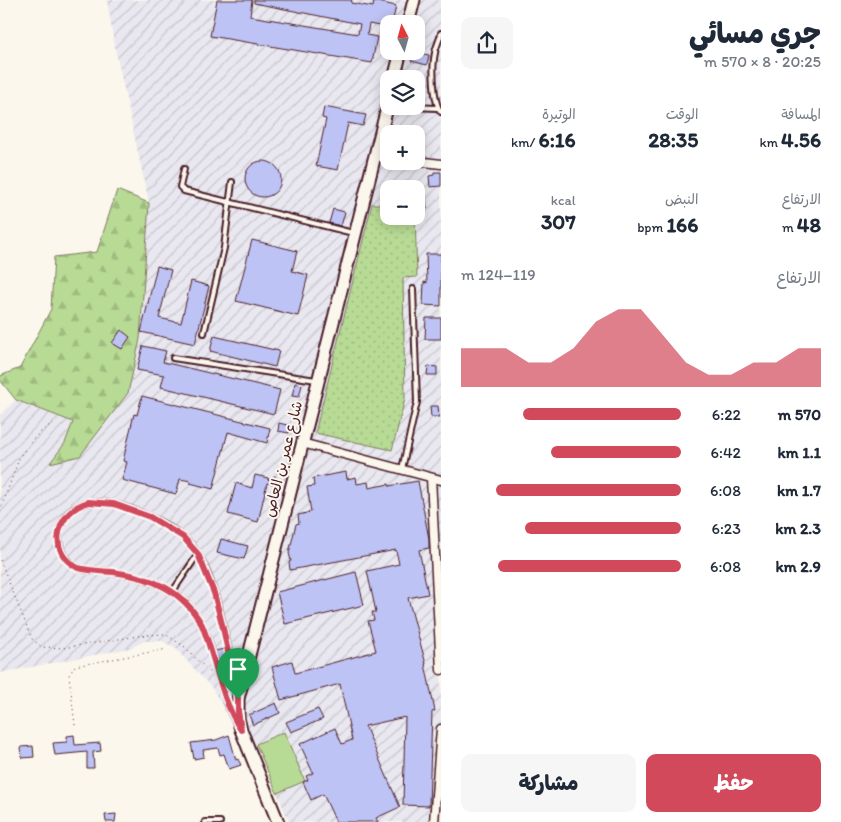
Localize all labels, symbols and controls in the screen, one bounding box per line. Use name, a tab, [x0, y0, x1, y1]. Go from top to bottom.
north arrow	[380, 15, 425, 60]
map controls	[380, 15, 425, 225]
text: جري مسائي	[689, 16, 821, 50]
button: share	[461, 17, 513, 69]
text: 20:25 · 8 × 570 m	[704, 52, 821, 71]
button: layers	[380, 70, 425, 115]
text: الوتيرة	[542, 106, 576, 123]
text: الوقت	[666, 106, 698, 123]
text: المسافة	[781, 106, 821, 123]
button: +	[380, 125, 425, 170]
text: 6:16	[539, 127, 576, 152]
text: 28:35	[648, 127, 698, 152]
text: 4.56	[781, 127, 821, 152]
text: /km	[511, 134, 539, 151]
text: km	[759, 134, 781, 151]
button: −	[380, 180, 425, 225]
text: النبض	[665, 191, 698, 208]
text: الارتفاع	[782, 191, 821, 208]
text: kcal	[551, 192, 576, 209]
text: 307	[541, 209, 576, 234]
text: 166	[666, 212, 698, 237]
text: 48	[797, 212, 821, 237]
text: bpm	[637, 219, 666, 236]
text: m	[782, 219, 797, 236]
text: 119–124 m	[461, 265, 536, 284]
text: الارتفاع	[776, 268, 821, 287]
street label: شارع عمر بن العاص	[260, 399, 307, 519]
text: 6:22	[712, 405, 741, 424]
text: 570 m	[778, 405, 821, 424]
text: 6:42	[711, 443, 741, 462]
text: 1.1 km	[777, 443, 821, 462]
text: 6:08	[710, 481, 741, 500]
text: 1.7 km	[777, 481, 821, 500]
text: 6:23	[711, 519, 741, 538]
text: 2.3 km	[775, 519, 821, 538]
text: 6:08	[710, 557, 741, 576]
text: 2.9 km	[776, 557, 821, 576]
pin	[217, 648, 259, 699]
icon: arrive	[224, 655, 252, 683]
button: مشاركة	[461, 754, 636, 812]
button: حفظ	[646, 754, 821, 812]

